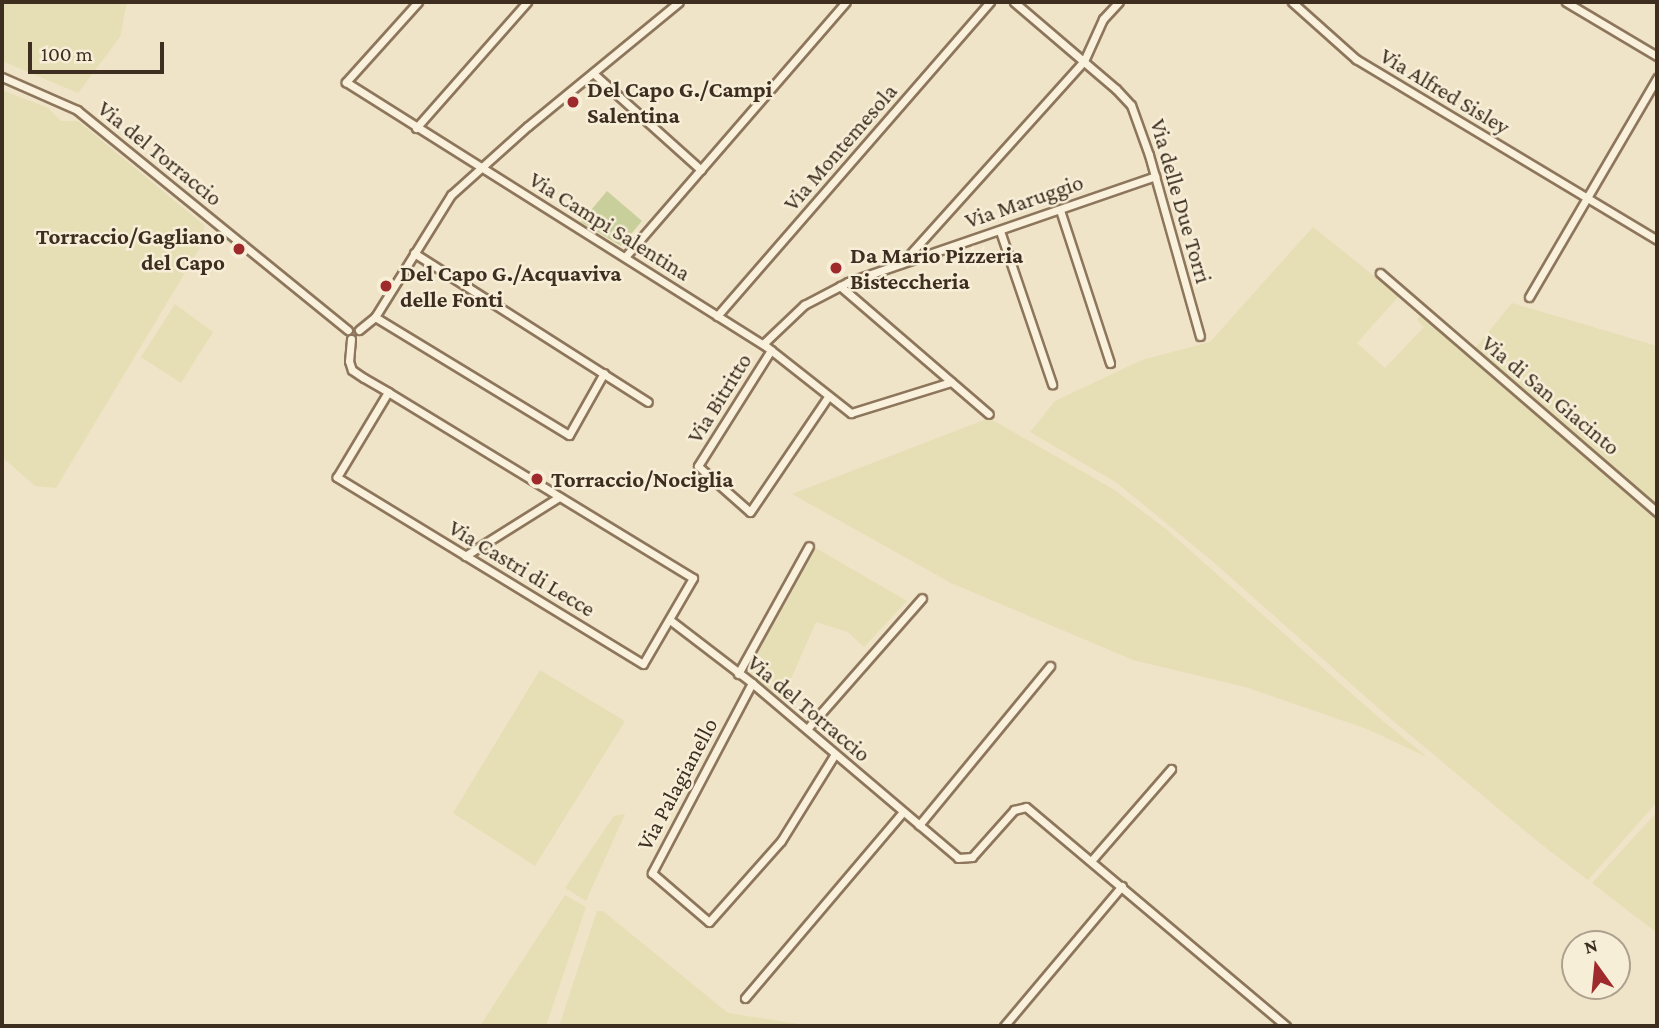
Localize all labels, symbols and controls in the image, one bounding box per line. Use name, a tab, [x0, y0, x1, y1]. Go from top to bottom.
scale bar	[32, 28, 168, 72]
street label: Via Alfred Sisley	[1375, 41, 1515, 141]
text: 100 m	[41, 42, 93, 66]
place label: Del Capo G./Campi Salentina	[587, 75, 772, 129]
street label: Via Montemesola	[777, 78, 903, 216]
street label: Via del Torraccio	[92, 94, 228, 212]
marker: Del Capo G./Campi Salentina	[565, 94, 581, 110]
street label: Via delle Due Torri	[1144, 116, 1218, 286]
street label: Via Campi Salentina	[524, 165, 696, 287]
street label: Via Maruggio	[961, 168, 1087, 234]
place label: Torraccio/Gagliano del Capo	[36, 222, 225, 276]
marker: Torraccio/Gagliano del Capo	[231, 241, 247, 257]
place label: Da Mario Pizzeria Bisteccheria	[850, 241, 1023, 295]
place label: Del Capo G./Acquaviva delle Fonti	[400, 259, 621, 313]
marker: Da Mario Pizzeria Bisteccheria	[828, 260, 844, 276]
marker: Del Capo G./Acquaviva delle Fonti	[378, 278, 394, 294]
street label: Via di San Giacinto	[1476, 329, 1626, 461]
street label: Via Bitritto	[681, 348, 757, 448]
place label: Torraccio/Nociglia	[551, 465, 733, 493]
marker: Torraccio/Nociglia	[529, 471, 545, 487]
street label: Via Castri di Lecce	[444, 513, 600, 623]
street label: Via del Torraccio	[742, 648, 876, 768]
street label: Via Palagianello	[631, 713, 723, 855]
north arrow	[1561, 930, 1631, 1000]
text: N	[1582, 934, 1600, 958]

